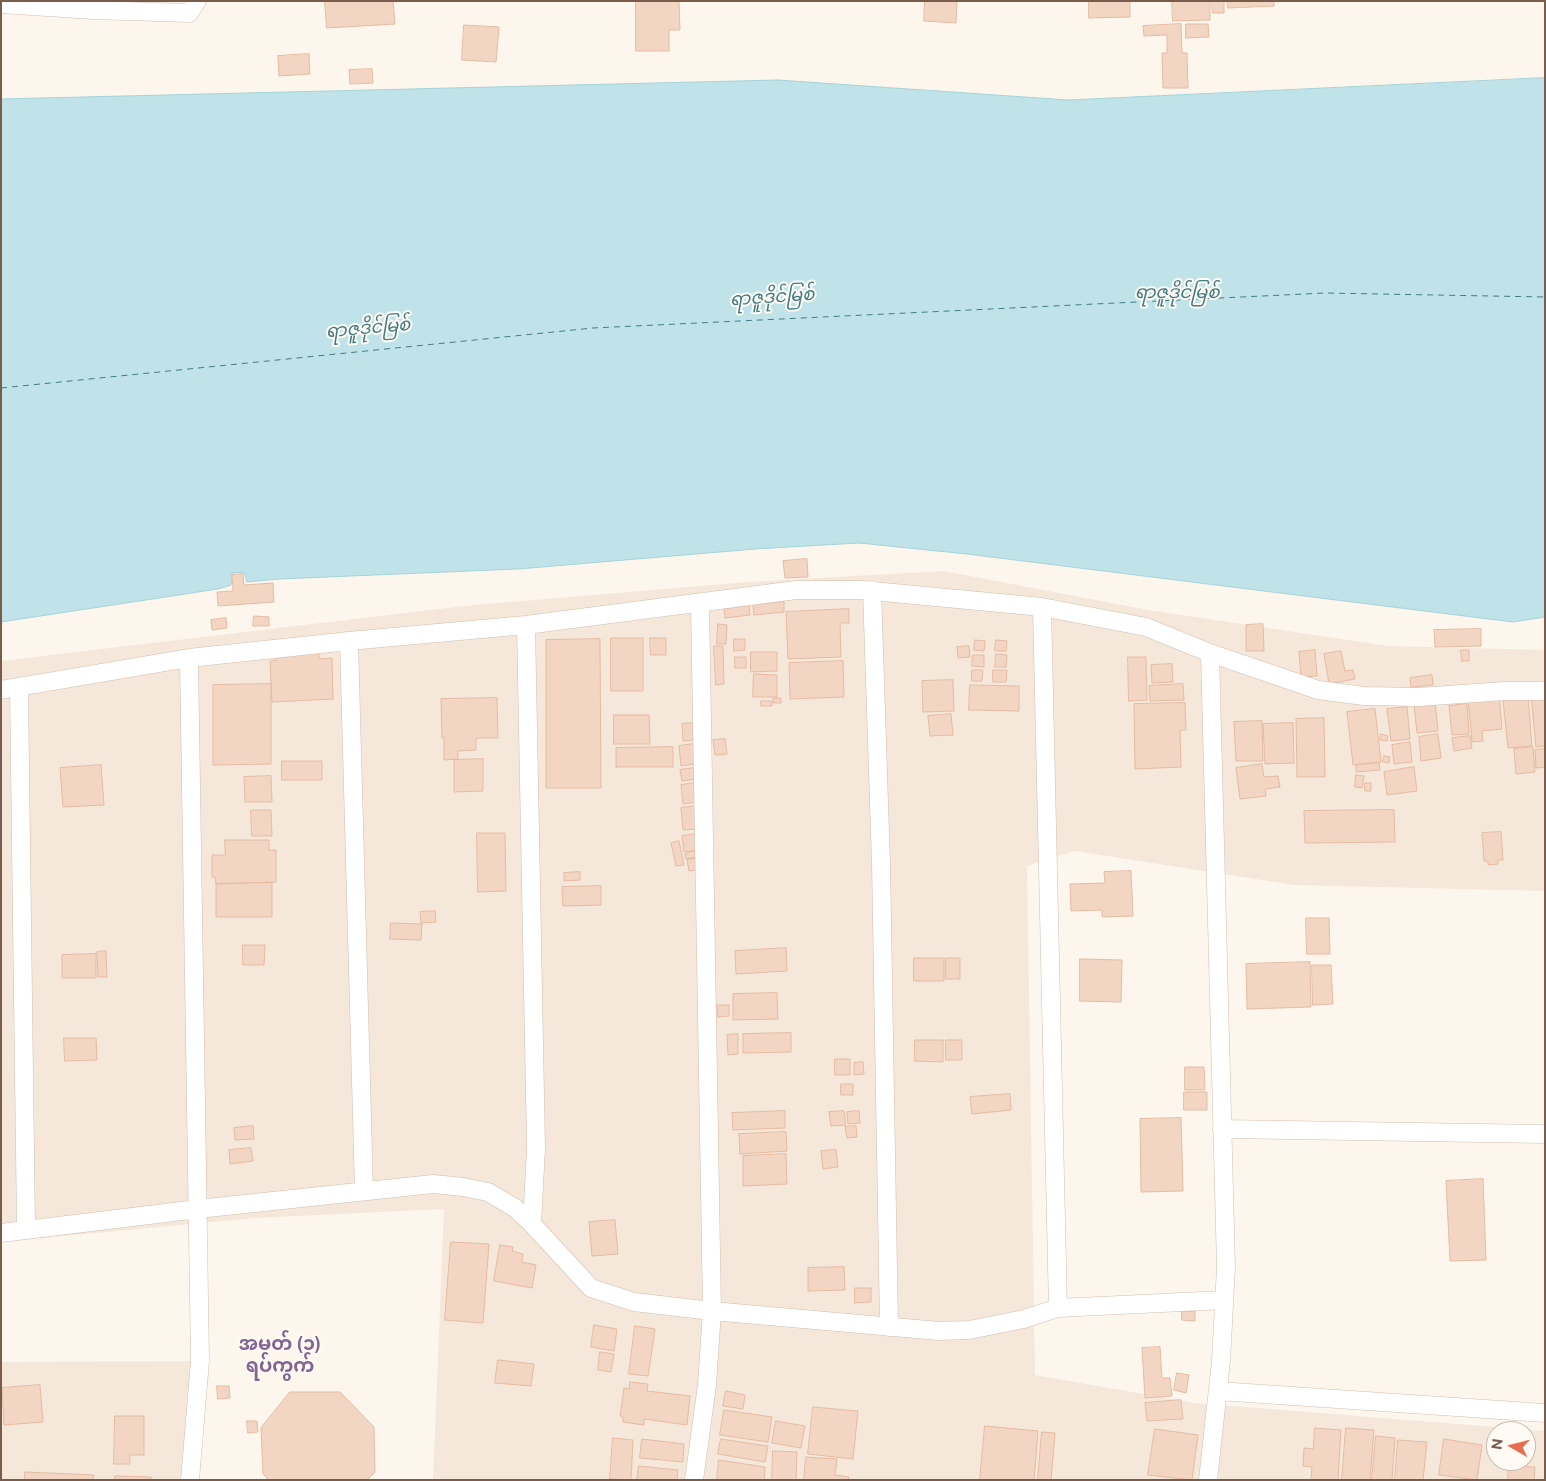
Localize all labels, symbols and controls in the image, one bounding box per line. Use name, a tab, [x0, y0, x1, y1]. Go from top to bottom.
water label: ရာဇူဒိုင်မြစ်	[1135, 281, 1219, 303]
water label: ရာဇူဒိုင်မြစ်	[729, 283, 815, 311]
water label: ရာဇူဒိုင်မြစ်	[325, 314, 411, 342]
district label: အမှတ် (၁) ရပ်ကွက်	[239, 1333, 321, 1377]
north arrow	[1486, 1421, 1536, 1471]
text: N	[1488, 1438, 1506, 1451]

